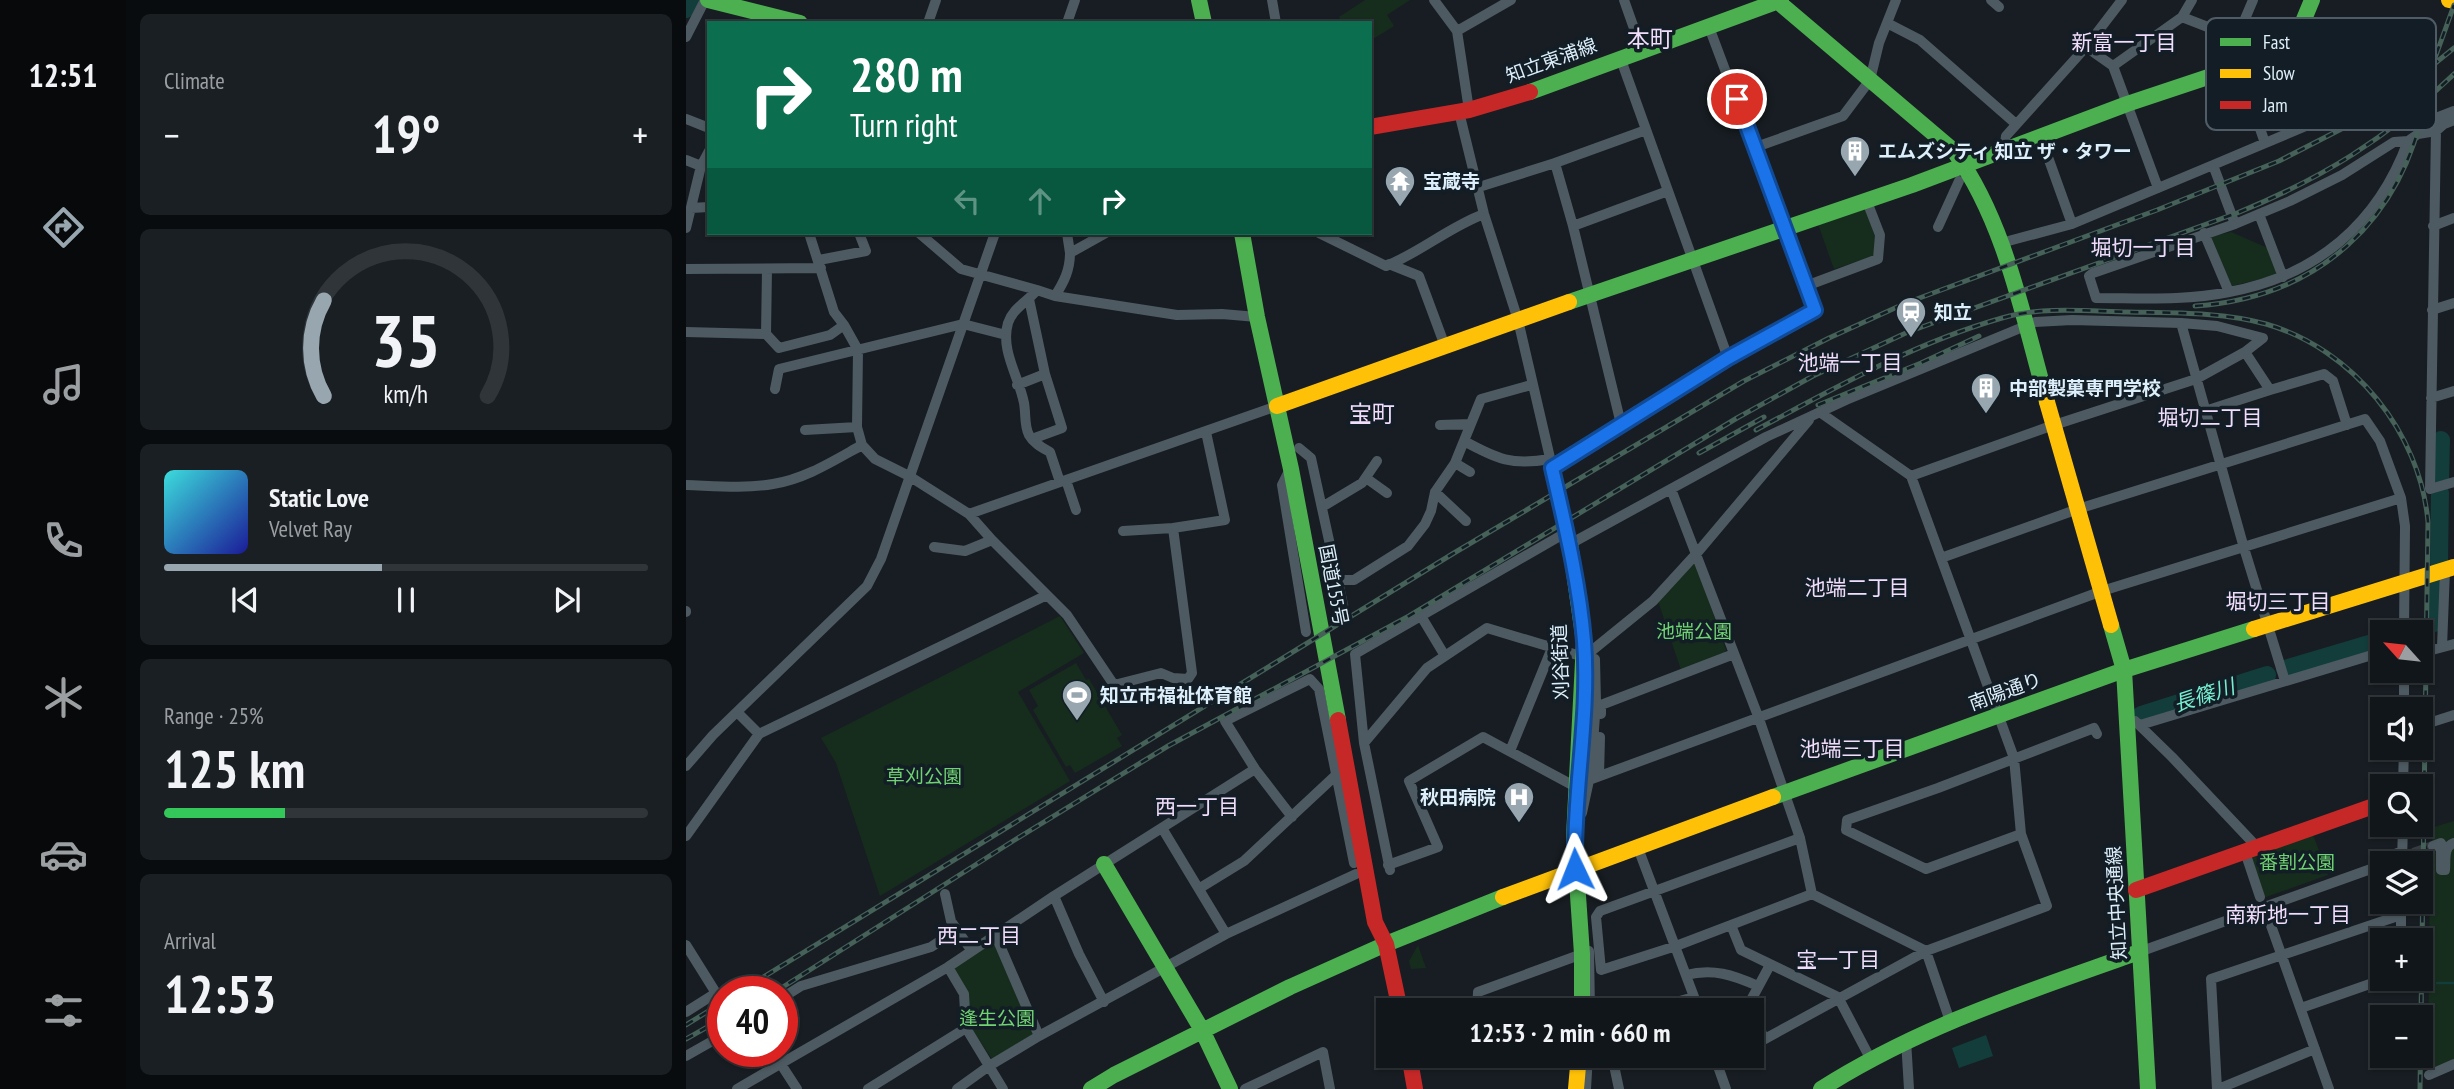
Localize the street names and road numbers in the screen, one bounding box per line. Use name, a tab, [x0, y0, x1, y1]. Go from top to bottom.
street label: 知立東浦線	[1502, 32, 1600, 88]
street label: 国道155号	[1314, 542, 1354, 628]
street label: 刈谷街道	[1547, 624, 1573, 700]
street label: 南陽通り	[1965, 667, 2045, 715]
street label: 知立中央通線	[2101, 845, 2131, 961]

